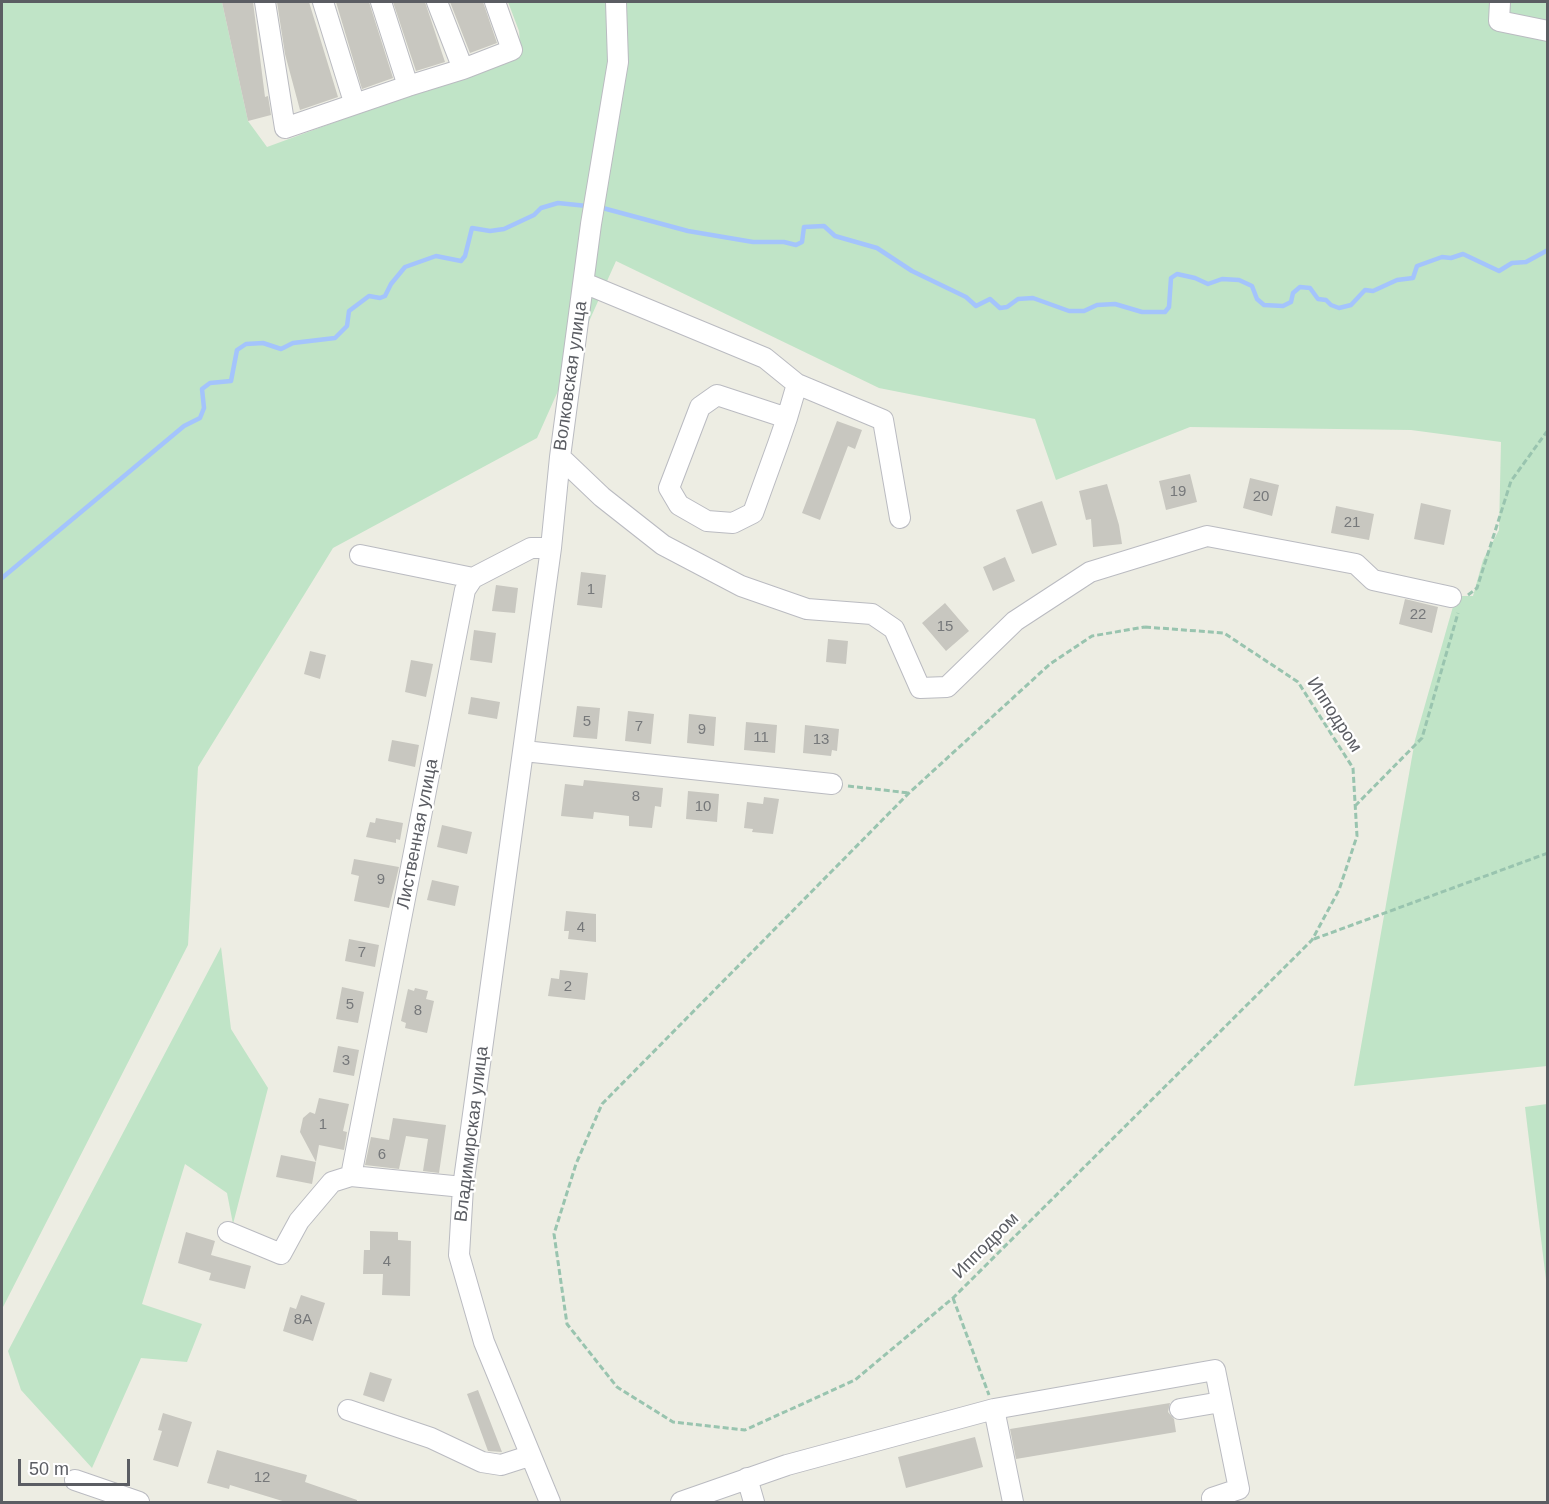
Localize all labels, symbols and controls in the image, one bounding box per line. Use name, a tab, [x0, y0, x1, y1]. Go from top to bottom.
street label: Волковская улица	[550, 300, 592, 452]
house number: 19	[1170, 483, 1186, 501]
house number: 20	[1253, 488, 1269, 506]
house number: 21	[1344, 514, 1360, 532]
house number: 1	[587, 581, 595, 599]
house number: 22	[1410, 606, 1426, 624]
house number: 15	[937, 618, 953, 636]
street label: Ипподром	[1302, 673, 1366, 757]
house number: 5	[583, 713, 591, 731]
house number: 7	[635, 718, 643, 736]
house number: 9	[698, 721, 706, 739]
house number: 11	[753, 729, 769, 747]
house number: 13	[813, 731, 829, 749]
street label: Лиственная улица	[393, 757, 443, 911]
house number: 8	[632, 788, 640, 806]
house number: 10	[695, 798, 711, 816]
house number: 9	[377, 871, 385, 889]
house number: 4	[577, 919, 585, 937]
house number: 7	[358, 944, 366, 962]
house number: 2	[564, 978, 572, 996]
house number: 5	[346, 996, 354, 1014]
house number: 8	[414, 1002, 422, 1020]
street label: Владимирская улица	[450, 1045, 494, 1223]
house number: 3	[342, 1052, 350, 1070]
house number: 1	[319, 1116, 327, 1134]
house number: 6	[378, 1146, 386, 1164]
street label: Ипподром	[948, 1208, 1024, 1284]
house number: 4	[383, 1253, 391, 1271]
house number: 8А	[294, 1311, 312, 1329]
scale bar	[21, 1447, 134, 1485]
text: 50 m	[29, 1459, 69, 1479]
house number: 12	[254, 1469, 270, 1487]

